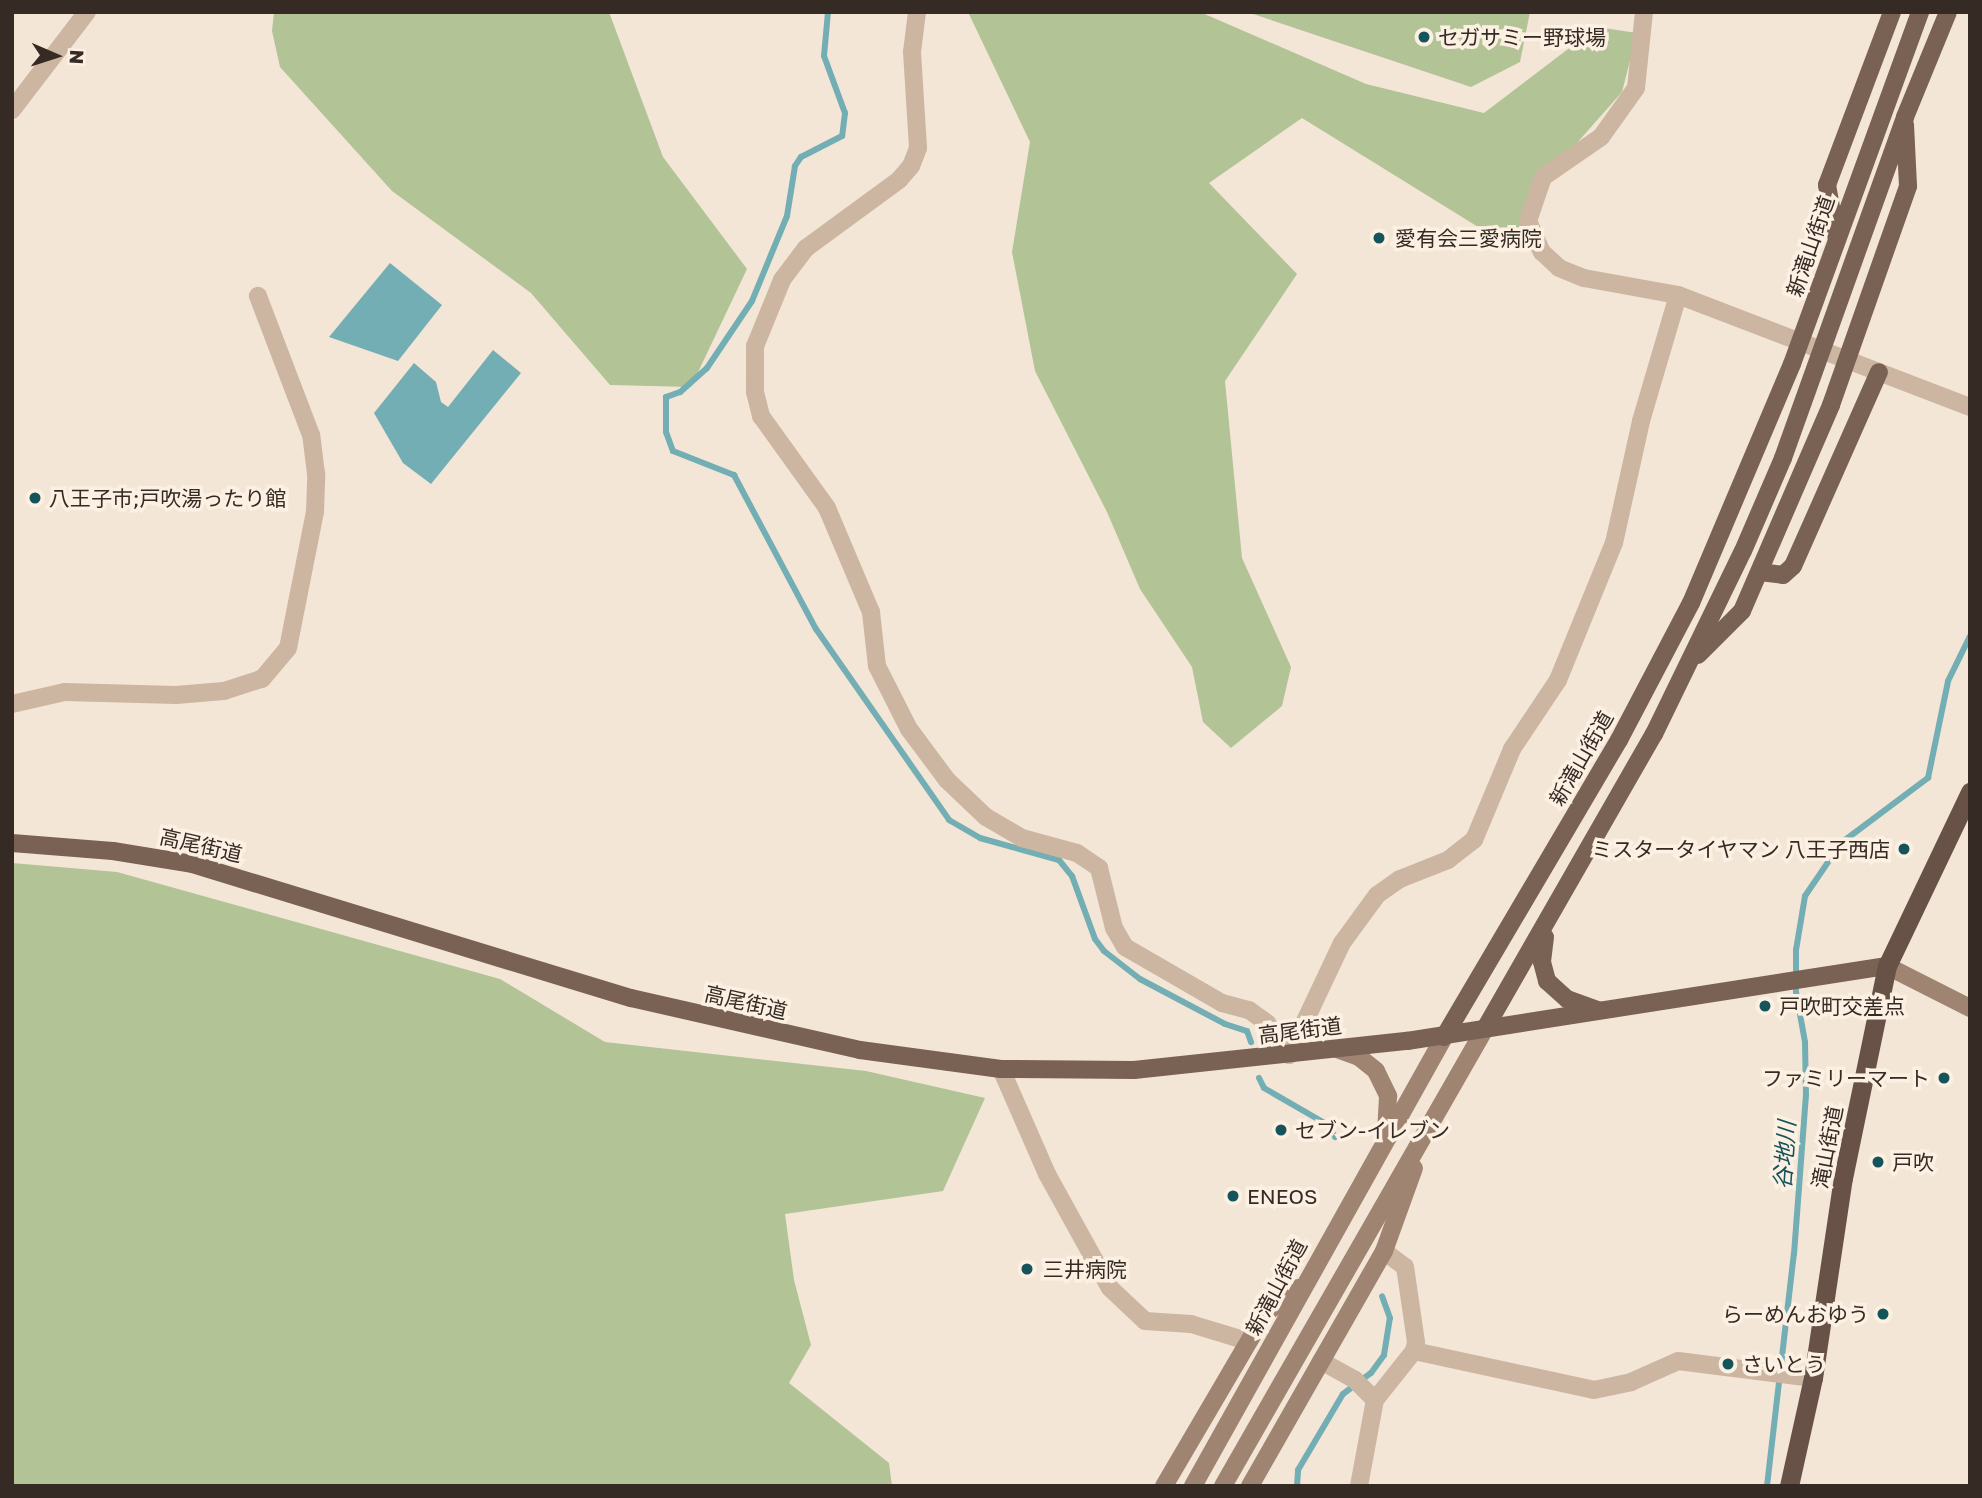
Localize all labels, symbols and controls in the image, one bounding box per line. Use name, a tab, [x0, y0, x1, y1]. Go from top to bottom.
north arrow	[21, 21, 91, 91]
place label: セガサミー野球場	[1438, 24, 1606, 50]
marker: セガサミー野球場	[1416, 29, 1432, 45]
text: N	[66, 49, 89, 65]
street label: 新滝山街道	[1781, 192, 1839, 300]
place label: 愛有会三愛病院	[1395, 225, 1542, 251]
marker: 愛有会三愛病院	[1369, 228, 1389, 248]
place label: 八王子市;戸吹湯ったり館	[49, 485, 286, 511]
marker: 八王子市;戸吹湯ったり館	[27, 490, 43, 506]
street label: 新滝山街道	[1544, 706, 1618, 810]
street label: 高尾街道	[157, 823, 245, 867]
place label: ミスタータイヤマン 八王子西店	[1591, 836, 1890, 862]
marker: ミスタータイヤマン 八王子西店	[1896, 841, 1912, 857]
street label: 高尾街道	[702, 980, 790, 1024]
place label: 戸吹町交差点	[1779, 993, 1905, 1019]
marker: 戸吹町交差点	[1757, 998, 1773, 1014]
street label: 高尾街道	[1257, 1012, 1343, 1048]
place label: ファミリーマート	[1762, 1065, 1930, 1091]
marker: ファミリーマート	[1936, 1070, 1952, 1086]
street label: 滝山街道	[1807, 1103, 1847, 1191]
place label: セブン-イレブン	[1295, 1117, 1450, 1143]
water label: 谷地川	[1768, 1120, 1800, 1190]
marker: セブン-イレブン	[1273, 1122, 1289, 1138]
place label: 戸吹	[1892, 1149, 1934, 1175]
marker: 戸吹	[1870, 1154, 1886, 1170]
place label: ENEOS	[1247, 1183, 1317, 1209]
marker: ENEOS	[1225, 1188, 1241, 1204]
street label: 新滝山街道	[1240, 1235, 1312, 1339]
place label: 三井病院	[1043, 1256, 1127, 1282]
marker: 三井病院	[1017, 1259, 1037, 1279]
place label: らーめんおゆう	[1722, 1301, 1869, 1327]
marker: らーめんおゆう	[1875, 1306, 1891, 1322]
place label: さいとう	[1742, 1351, 1826, 1377]
marker: さいとう	[1720, 1356, 1736, 1372]

